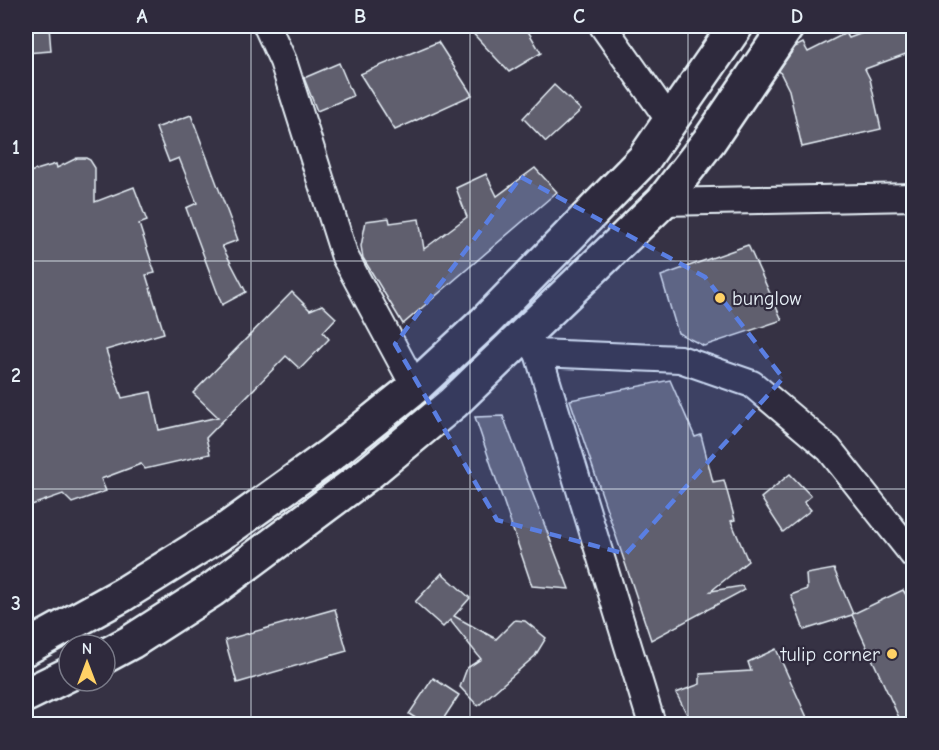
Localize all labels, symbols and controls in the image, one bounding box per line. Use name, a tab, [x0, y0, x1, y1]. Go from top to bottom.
text: A	[136, 5, 148, 28]
text: B	[354, 5, 366, 28]
text: C	[573, 5, 585, 28]
text: D	[791, 5, 803, 28]
text: 1	[12, 136, 20, 159]
place label: bunglow	[732, 287, 801, 310]
marker: bunglow	[713, 291, 727, 305]
text: 2	[11, 364, 21, 387]
text: 3	[11, 592, 21, 615]
north arrow	[57, 633, 117, 693]
text: N	[82, 640, 92, 658]
place label: tulip corner	[780, 643, 880, 666]
marker: tulip corner	[885, 647, 899, 661]

